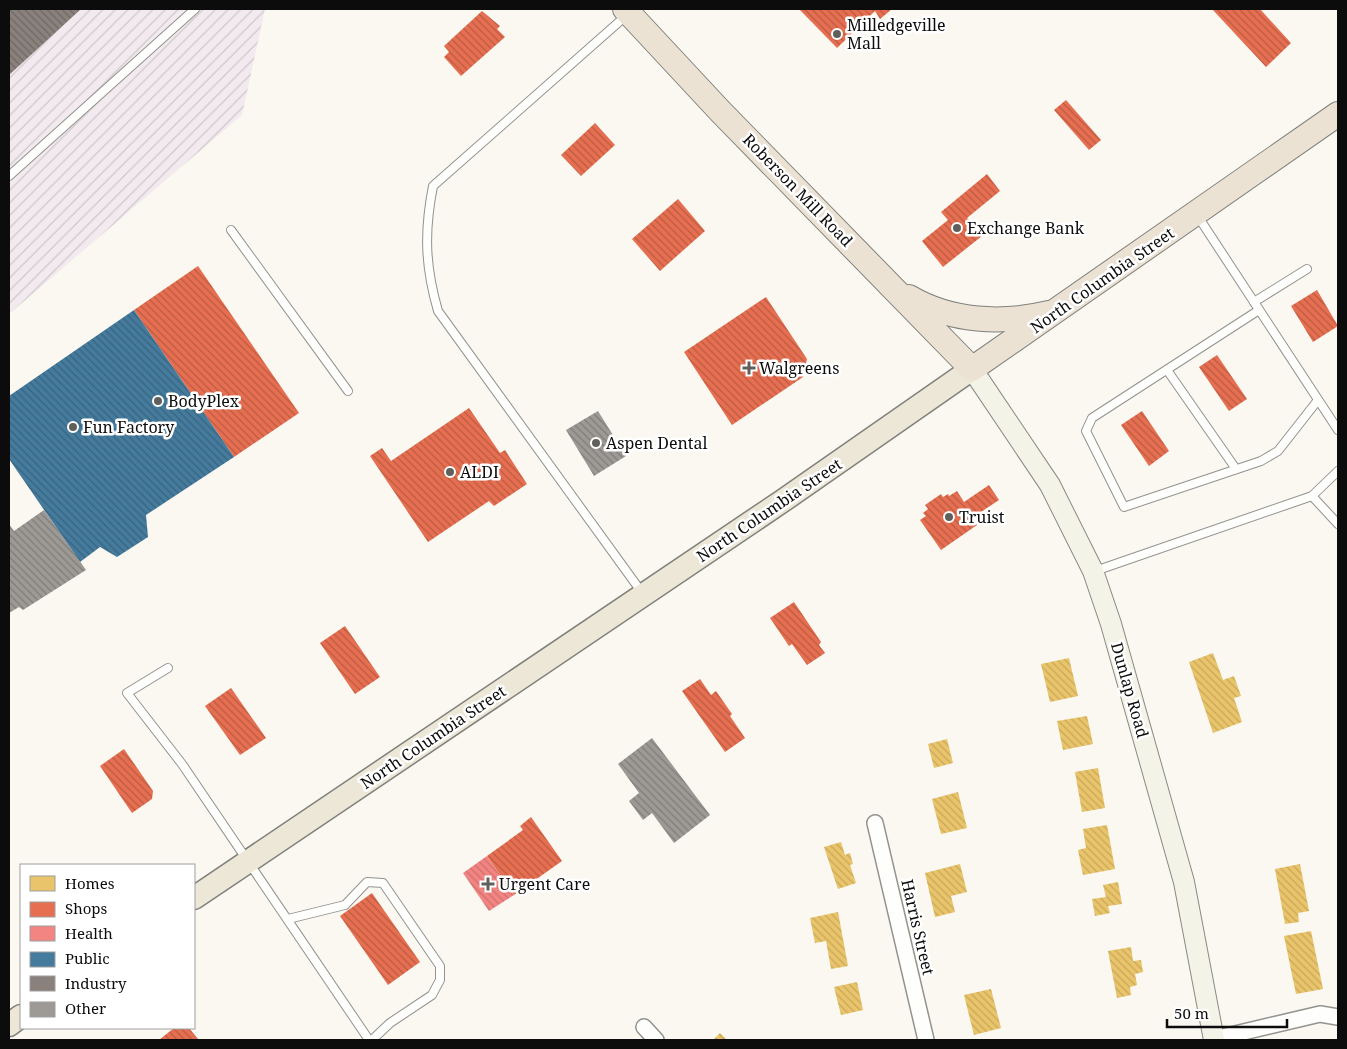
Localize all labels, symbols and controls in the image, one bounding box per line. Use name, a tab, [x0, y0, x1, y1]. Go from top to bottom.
place label: Milledgeville Mall	[847, 14, 945, 54]
marker: Milledgeville Mall	[831, 28, 843, 40]
street label: Roberson Mill Road	[738, 129, 858, 251]
place label: Exchange Bank	[967, 217, 1085, 239]
marker: Exchange Bank	[951, 222, 963, 234]
street label: North Columbia Street	[1026, 222, 1179, 338]
place label: Walgreens	[759, 357, 839, 379]
marker: Walgreens	[743, 362, 755, 374]
place label: BodyPlex	[168, 390, 240, 412]
marker: BodyPlex	[152, 395, 164, 407]
place label: Fun Factory	[83, 416, 175, 438]
marker: Fun Factory	[67, 421, 79, 433]
place label: Aspen Dental	[606, 432, 708, 454]
marker: Aspen Dental	[590, 437, 602, 449]
street label: North Columbia Street	[692, 453, 846, 567]
place label: ALDI	[460, 461, 499, 483]
marker: ALDI	[444, 466, 456, 478]
place label: Truist	[959, 506, 1005, 528]
marker: Truist	[943, 511, 955, 523]
street label: Dunlap Road	[1106, 640, 1154, 741]
street label: North Columbia Street	[356, 680, 510, 794]
legend	[20, 864, 195, 1029]
text: Homes	[65, 873, 115, 893]
place label: Urgent Care	[499, 873, 590, 895]
marker: Urgent Care	[481, 877, 495, 891]
street label: Harris Street	[896, 877, 940, 978]
text: Shops	[65, 898, 108, 918]
text: Health	[65, 923, 113, 943]
text: Public	[65, 948, 110, 968]
text: Industry	[65, 973, 127, 993]
scale bar	[1167, 996, 1287, 1028]
text: Other	[65, 998, 106, 1018]
text: 50 m	[1174, 1003, 1209, 1023]

